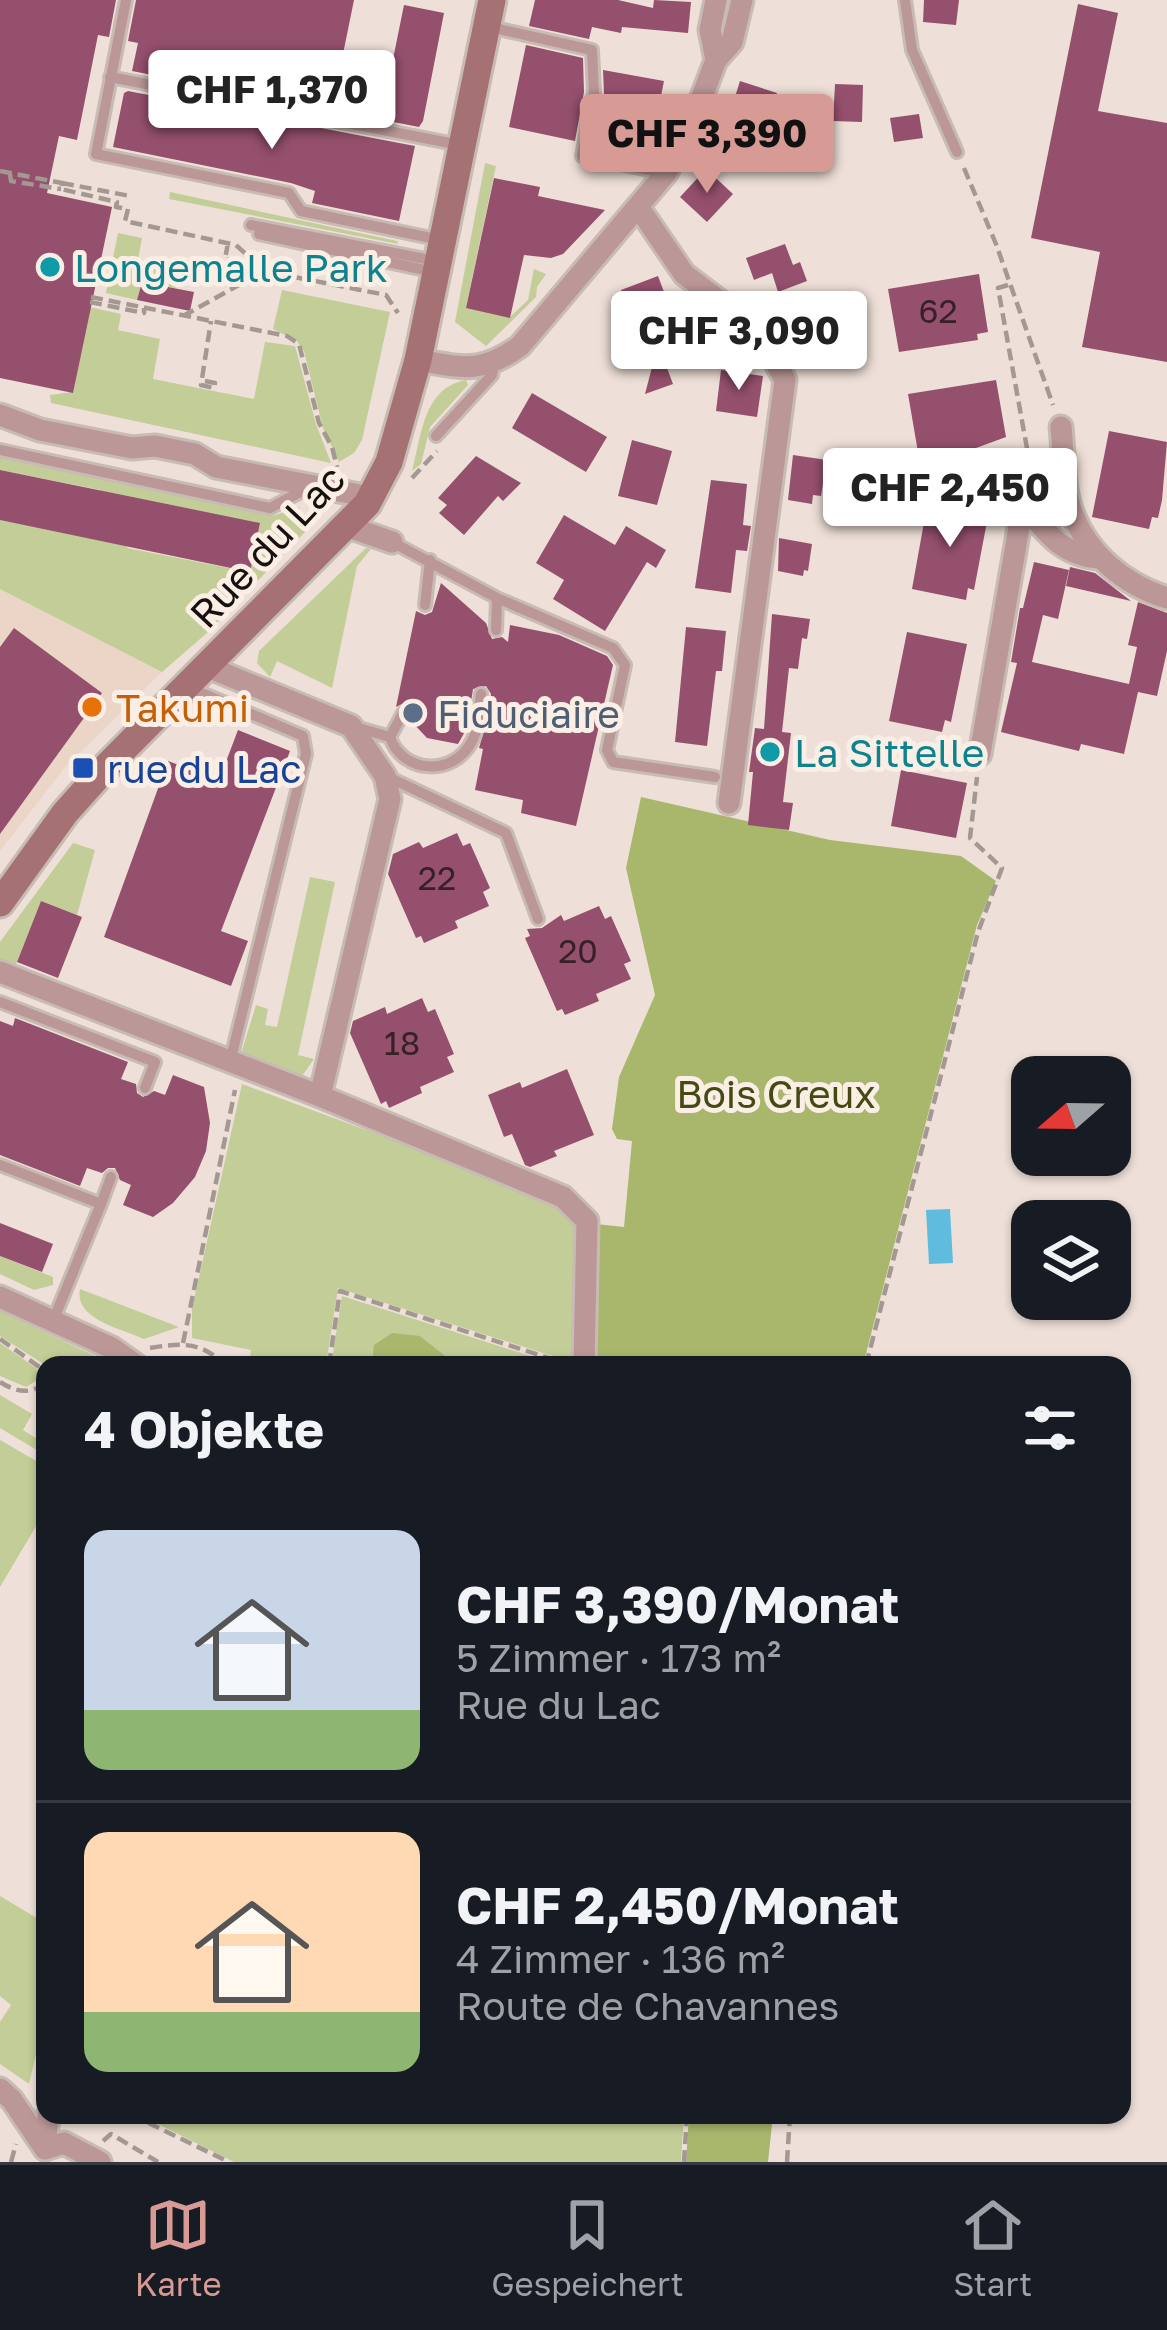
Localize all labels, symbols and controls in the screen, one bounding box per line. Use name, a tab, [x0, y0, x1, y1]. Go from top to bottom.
pin: CHF 1,370	[135, 50, 409, 152]
text: CHF 1,370	[175, 65, 369, 112]
pin: CHF 3,390	[570, 94, 844, 196]
text: CHF 3,390	[607, 109, 807, 156]
place label: Longemalle Park	[74, 244, 388, 291]
marker: Longemalle Park	[37, 254, 63, 280]
pin: CHF 3,090	[602, 291, 876, 393]
house number: 62	[918, 291, 958, 330]
text: CHF 3,090	[638, 306, 840, 353]
pin: CHF 2,450	[813, 448, 1087, 550]
street label: Rue du Lac	[180, 455, 354, 637]
text: CHF 2,450	[850, 463, 1050, 510]
place label: Takumi	[116, 684, 249, 731]
place label: Fiduciaire	[437, 690, 620, 737]
marker: Takumi	[79, 694, 105, 720]
marker: Fiduciaire	[400, 700, 426, 726]
place label: La Sittelle	[794, 729, 984, 776]
marker: La Sittelle	[757, 739, 783, 765]
place label: rue du Lac	[107, 745, 301, 792]
marker: rue du Lac	[70, 755, 96, 781]
house number: 22	[418, 858, 456, 897]
house number: 20	[558, 931, 598, 970]
house number: 18	[384, 1023, 420, 1062]
north arrow	[1011, 1056, 1131, 1176]
map controls	[1011, 1056, 1131, 1320]
park label: Bois Creux	[676, 1070, 876, 1117]
button: layers	[1011, 1200, 1131, 1320]
icon: filters	[1017, 1395, 1083, 1461]
text: 4 Objekte	[84, 1398, 324, 1459]
text: CHF 3,390/Monat	[456, 1573, 899, 1634]
icon: home	[180, 1578, 324, 1722]
text: 5 Zimmer · 173 m²	[456, 1634, 781, 1681]
text: Rue du Lac	[456, 1681, 661, 1728]
text: CHF 2,450/Monat	[456, 1874, 899, 1935]
icon: home	[180, 1880, 324, 2024]
text: 4 Zimmer · 136 m²	[456, 1935, 785, 1982]
text: Route de Chavannes	[456, 1982, 839, 2029]
tab: Karte	[135, 2192, 222, 2303]
tab: Gespeichert	[491, 2192, 684, 2303]
tab: Start	[953, 2192, 1032, 2303]

